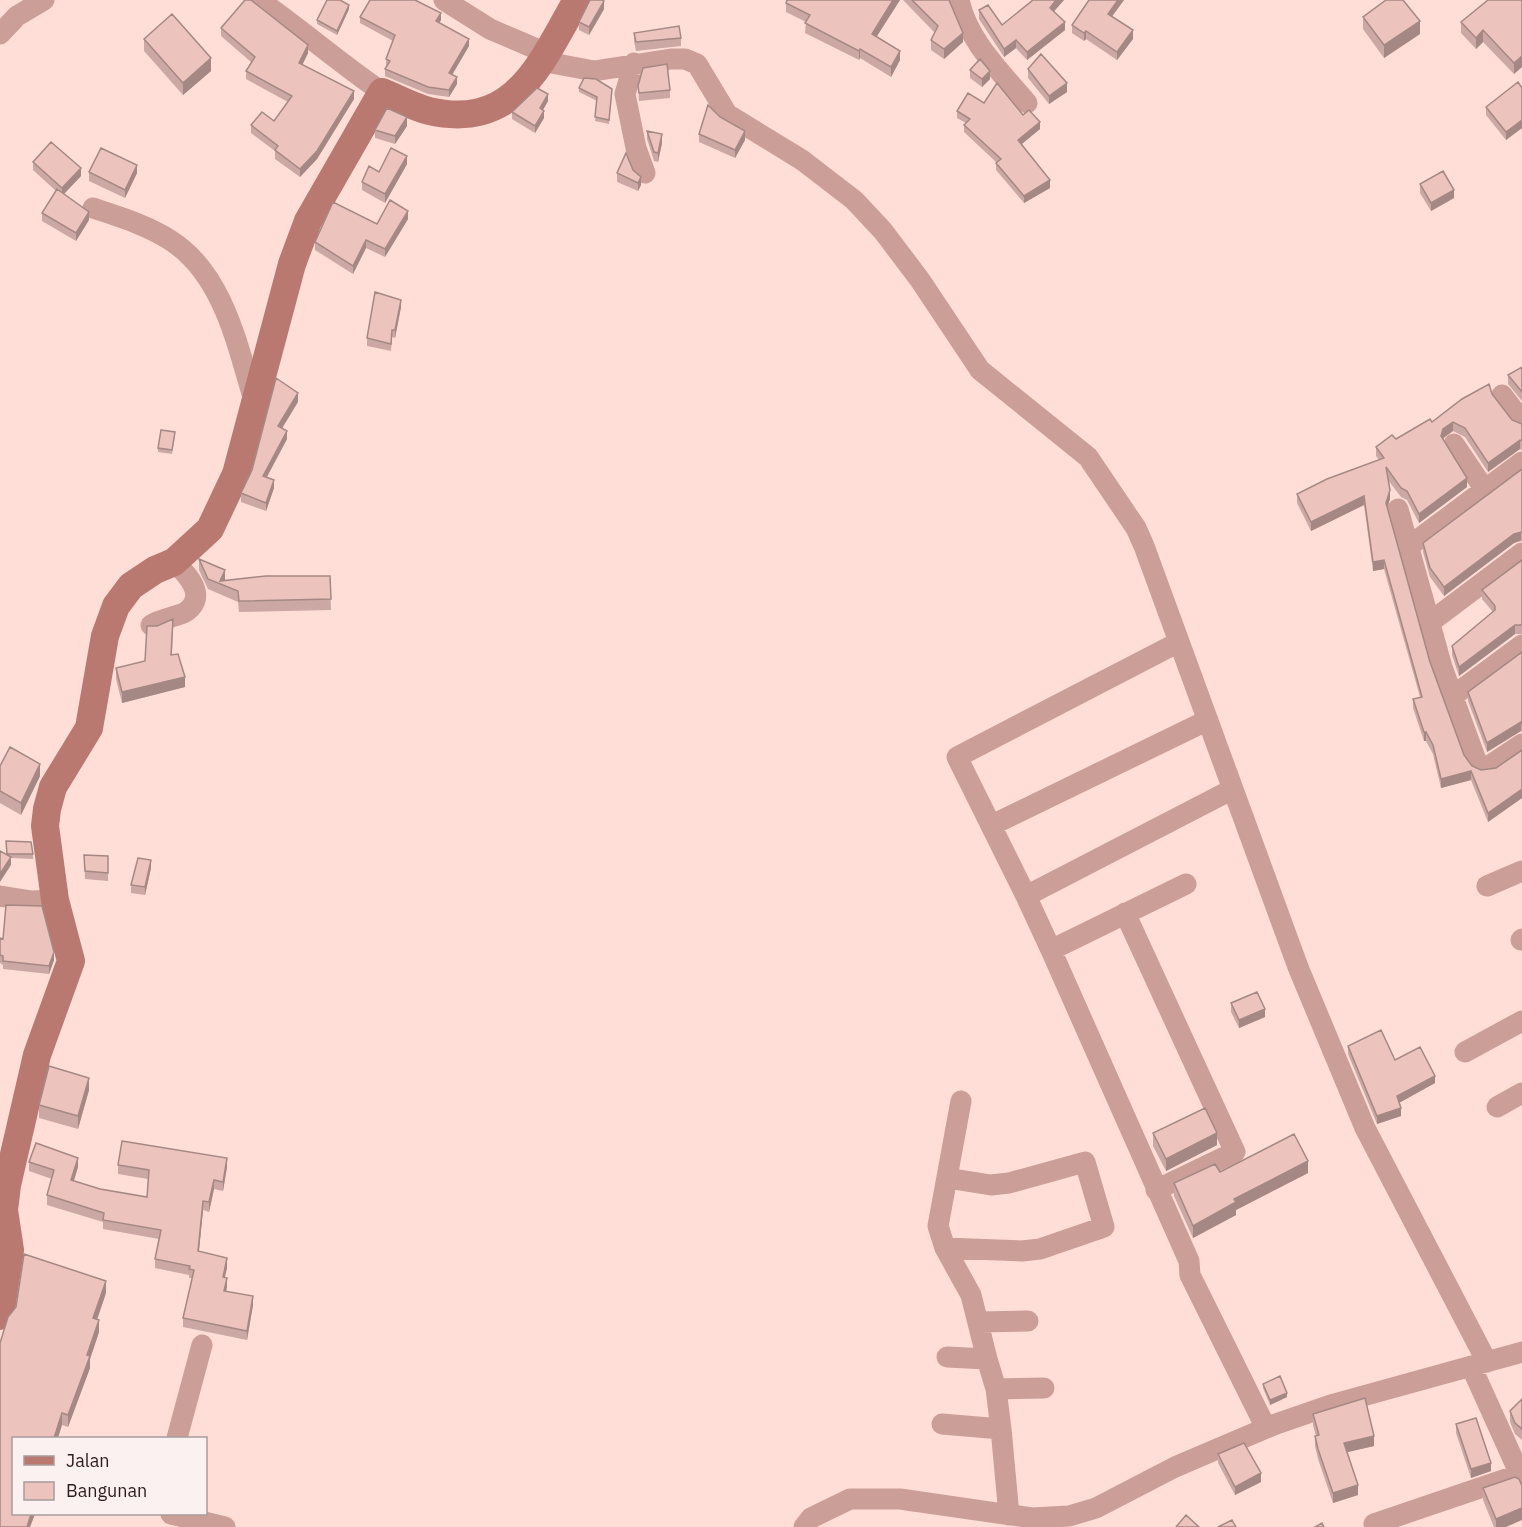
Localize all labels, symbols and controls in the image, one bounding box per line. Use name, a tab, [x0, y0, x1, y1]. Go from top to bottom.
legend	[12, 1437, 207, 1515]
text: Jalan	[66, 1449, 110, 1472]
text: Bangunan	[66, 1479, 147, 1502]

